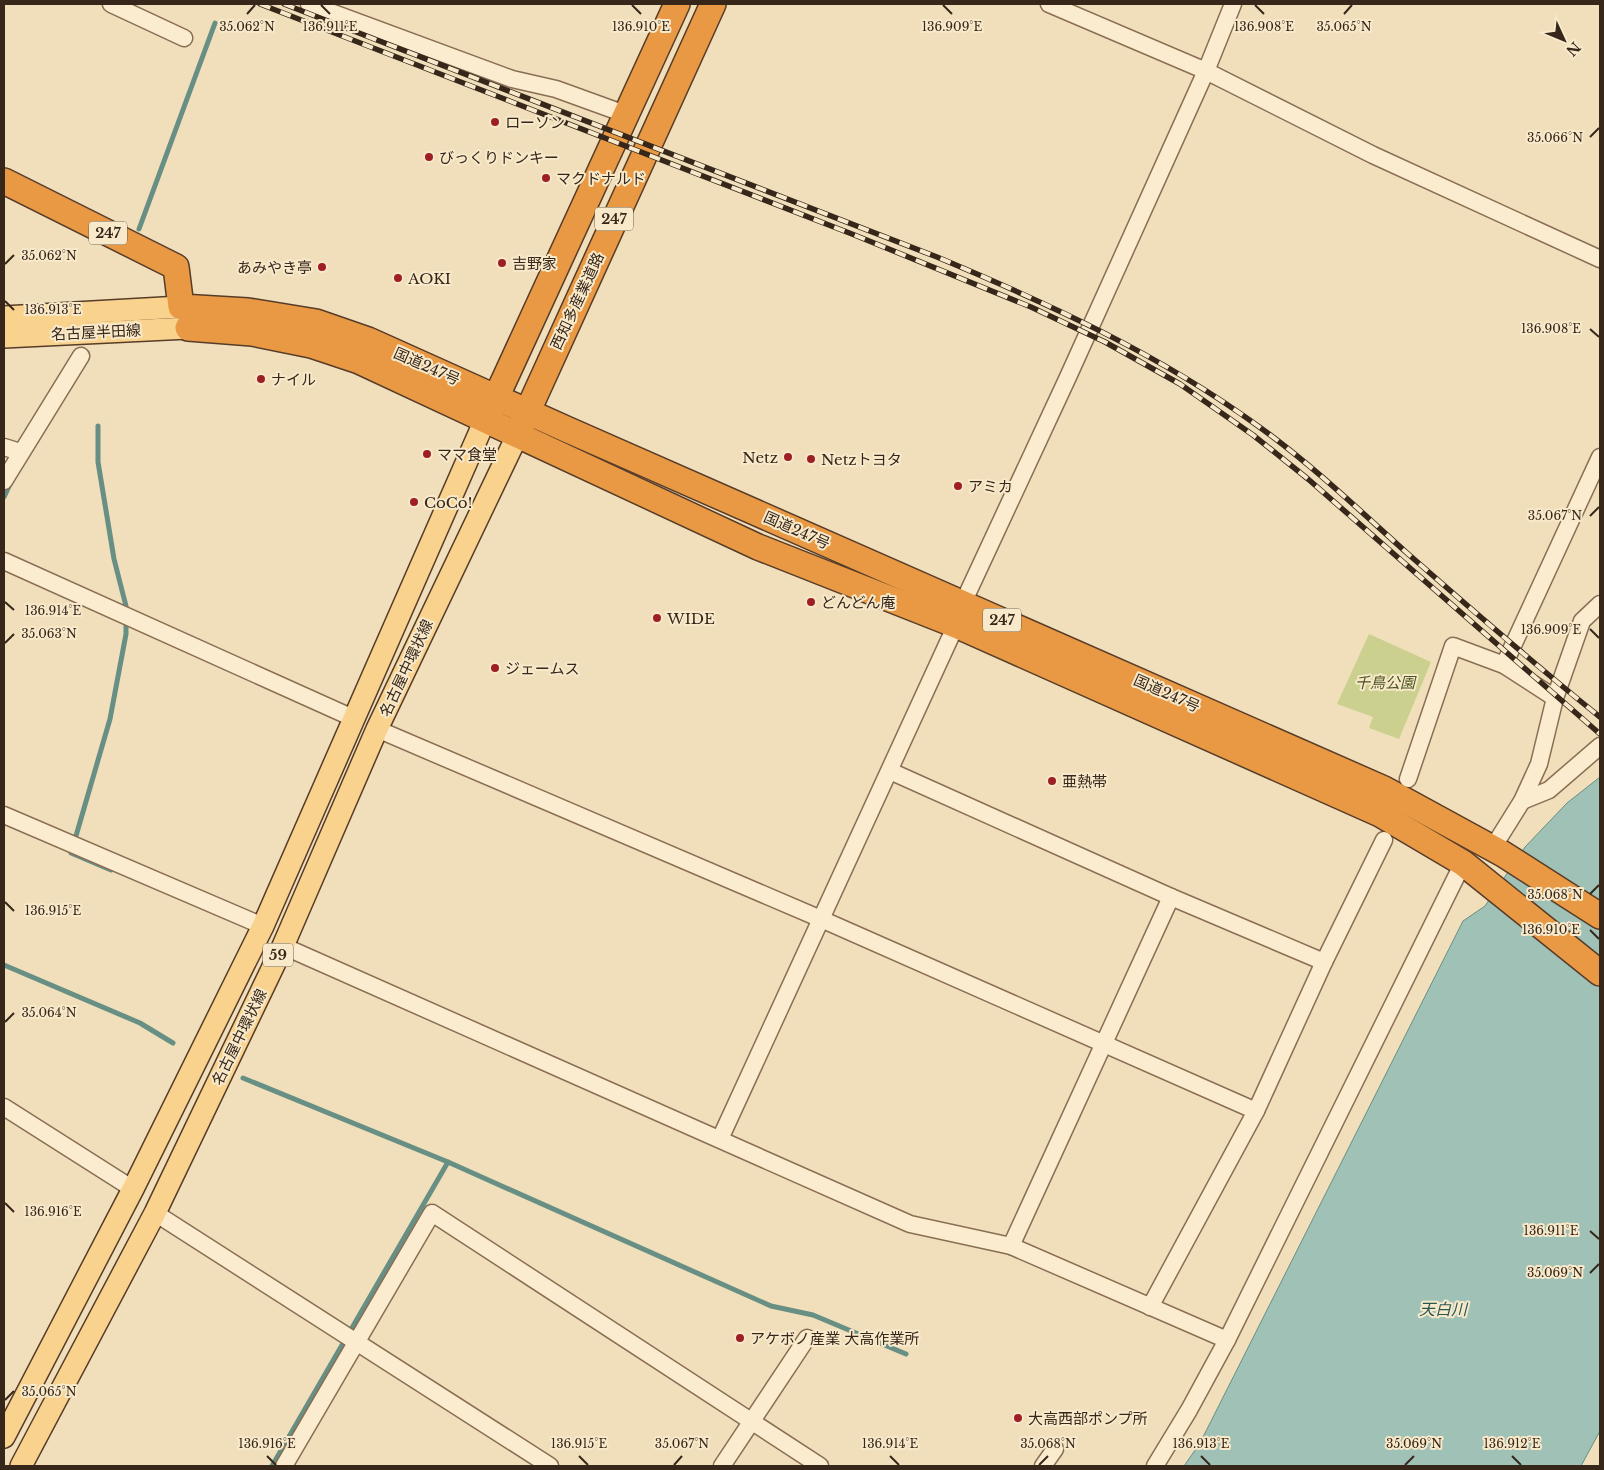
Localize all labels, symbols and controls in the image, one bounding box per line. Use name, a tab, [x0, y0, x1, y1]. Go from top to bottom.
north arrow	[1539, 15, 1589, 65]
text: 35.062°N	[219, 19, 275, 34]
text: 136.911°E	[303, 19, 358, 34]
text: 136.910°E	[612, 19, 670, 34]
text: 136.909°E	[922, 19, 983, 34]
text: 136.908°E	[1234, 19, 1294, 34]
text: 35.065°N	[1316, 19, 1372, 34]
text: N	[1562, 38, 1584, 60]
place label: ローソン	[505, 113, 565, 132]
marker: ローソン	[489, 116, 501, 128]
text: 35.066°N	[1527, 130, 1583, 145]
place label: びっくりドンキー	[439, 148, 559, 167]
marker: びっくりドンキー	[423, 151, 435, 163]
place label: マクドナルド	[556, 169, 646, 188]
marker: マクドナルド	[540, 172, 552, 184]
road number: 247	[595, 208, 633, 230]
road number: 247	[89, 222, 127, 244]
text: 35.062°N	[21, 248, 77, 263]
street label: 西知多産業道路	[546, 249, 608, 353]
place label: 吉野家	[512, 254, 557, 273]
marker: 吉野家	[496, 257, 508, 269]
place label: あみやき亭	[237, 258, 312, 277]
marker: あみやき亭	[316, 261, 328, 273]
place label: AOKI	[407, 269, 451, 288]
marker: AOKI	[392, 272, 404, 284]
text: 136.913°E	[25, 302, 82, 317]
street label: 名古屋半田線	[51, 320, 141, 344]
text: 136.908°E	[1521, 321, 1581, 336]
street label: 国道247号	[391, 343, 463, 389]
place label: ナイル	[271, 370, 316, 389]
marker: ナイル	[255, 373, 267, 385]
place label: ママ食堂	[437, 445, 497, 464]
marker: ママ食堂	[421, 448, 433, 460]
place label: Netz	[742, 448, 778, 467]
place label: Netzトヨタ	[821, 450, 902, 469]
marker: Netz	[782, 451, 794, 463]
marker: Netzトヨタ	[805, 453, 817, 465]
place label: アミカ	[968, 477, 1013, 496]
marker: アミカ	[952, 480, 964, 492]
place label: CoCo!	[424, 493, 472, 512]
marker: CoCo!	[408, 496, 420, 508]
street label: 国道247号	[761, 507, 833, 553]
text: 35.067°N	[1528, 508, 1582, 523]
place label: どんどん庵	[821, 593, 896, 612]
marker: どんどん庵	[805, 596, 817, 608]
text: 136.914°E	[25, 603, 81, 618]
road number: 247	[983, 608, 1021, 632]
place label: WIDE	[666, 609, 715, 628]
marker: WIDE	[651, 612, 663, 624]
street label: 名古屋中環状線	[375, 616, 437, 720]
text: 136.909°E	[1521, 622, 1582, 637]
text: 35.063°N	[21, 626, 77, 641]
place label: ジェームス	[505, 659, 580, 678]
marker: ジェームス	[489, 662, 501, 674]
street label: 国道247号	[1131, 670, 1203, 716]
park label: 千鳥公園	[1355, 673, 1417, 692]
place label: 亜熱帯	[1062, 772, 1107, 791]
marker: 亜熱帯	[1046, 775, 1058, 787]
text: 35.068°N	[1527, 887, 1583, 902]
text: 136.915°E	[25, 903, 81, 918]
text: 136.910°E	[1522, 922, 1580, 937]
road number: 59	[263, 944, 293, 966]
street label: 名古屋中環状線	[207, 986, 271, 1088]
text: 35.064°N	[21, 1005, 77, 1020]
text: 136.916°E	[24, 1204, 82, 1219]
text: 136.911°E	[1524, 1223, 1579, 1238]
text: 35.069°N	[1527, 1265, 1583, 1280]
water label: 天白川	[1419, 1299, 1469, 1319]
place label: アケボノ産業 大高作業所	[750, 1329, 919, 1348]
marker: アケボノ産業 大高作業所	[734, 1332, 746, 1344]
text: 35.065°N	[21, 1384, 77, 1399]
place label: 大高西部ポンプ所	[1028, 1409, 1148, 1428]
marker: 大高西部ポンプ所	[1012, 1412, 1024, 1424]
text: 136.916°E	[238, 1436, 296, 1451]
text: 136.915°E	[551, 1436, 607, 1451]
text: 35.067°N	[655, 1436, 709, 1451]
text: 136.914°E	[862, 1436, 918, 1451]
text: 35.068°N	[1020, 1436, 1076, 1451]
text: 136.913°E	[1173, 1436, 1230, 1451]
text: 35.069°N	[1386, 1436, 1442, 1451]
text: 136.912°E	[1484, 1436, 1541, 1451]

